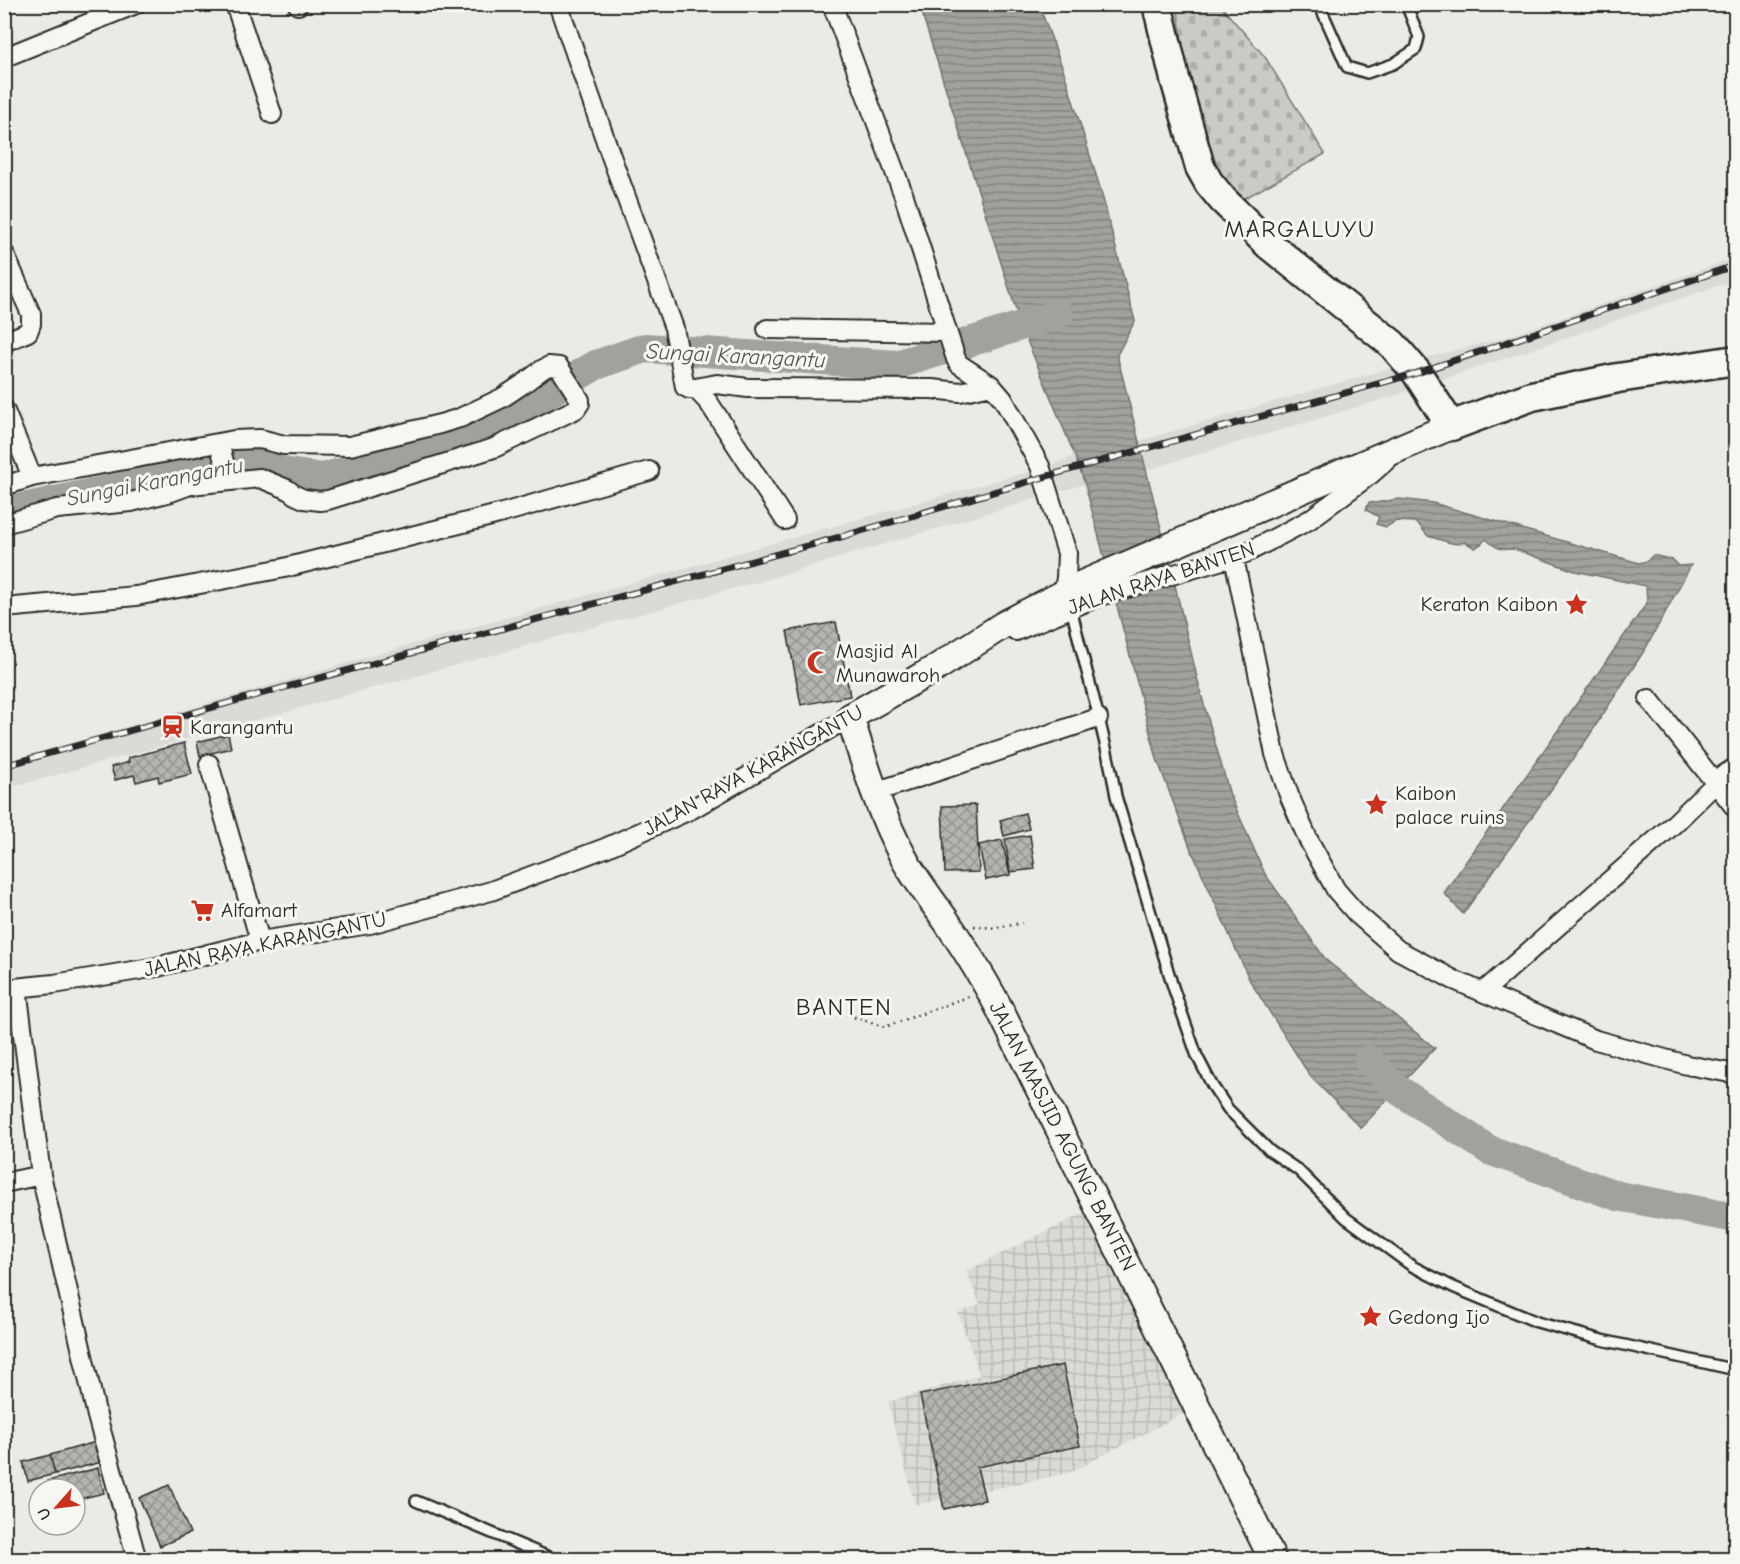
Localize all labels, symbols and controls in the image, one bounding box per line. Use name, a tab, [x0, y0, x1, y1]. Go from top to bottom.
district label: MARGALUYU	[1224, 215, 1376, 243]
water label: Sungai Karangantu	[646, 338, 826, 374]
water label: Sungai Karangantu	[64, 452, 246, 512]
street label: JALAN RAYA BANTEN	[1065, 536, 1257, 620]
place icon: Keraton Kaibon	[1563, 591, 1589, 617]
place label: Keraton Kaibon	[1420, 592, 1558, 616]
place label: Masjid Al Munawaroh	[836, 639, 940, 687]
mosque icon: Masjid Al Munawaroh	[805, 650, 831, 676]
street label: JALAN RAYA KARANGANTU	[639, 699, 867, 841]
station icon: Karangantu	[159, 714, 185, 740]
place label: Karangantu	[190, 715, 293, 739]
place label: Kaibon palace ruins	[1395, 781, 1504, 829]
place icon: Kaibon palace ruins	[1364, 792, 1390, 818]
supermarket icon: Alfamart	[190, 897, 216, 923]
place label: Alfamart	[221, 898, 298, 922]
street label: JALAN RAYA KARANGANTU	[141, 907, 389, 981]
district label: BANTEN	[796, 993, 892, 1021]
street label: JALAN MASJID AGUNG BANTEN	[984, 997, 1142, 1275]
place icon: Gedong Ijo	[1357, 1304, 1383, 1330]
place label: Gedong Ijo	[1388, 1305, 1490, 1329]
north arrow	[27, 1477, 87, 1537]
text: U	[34, 1505, 55, 1523]

